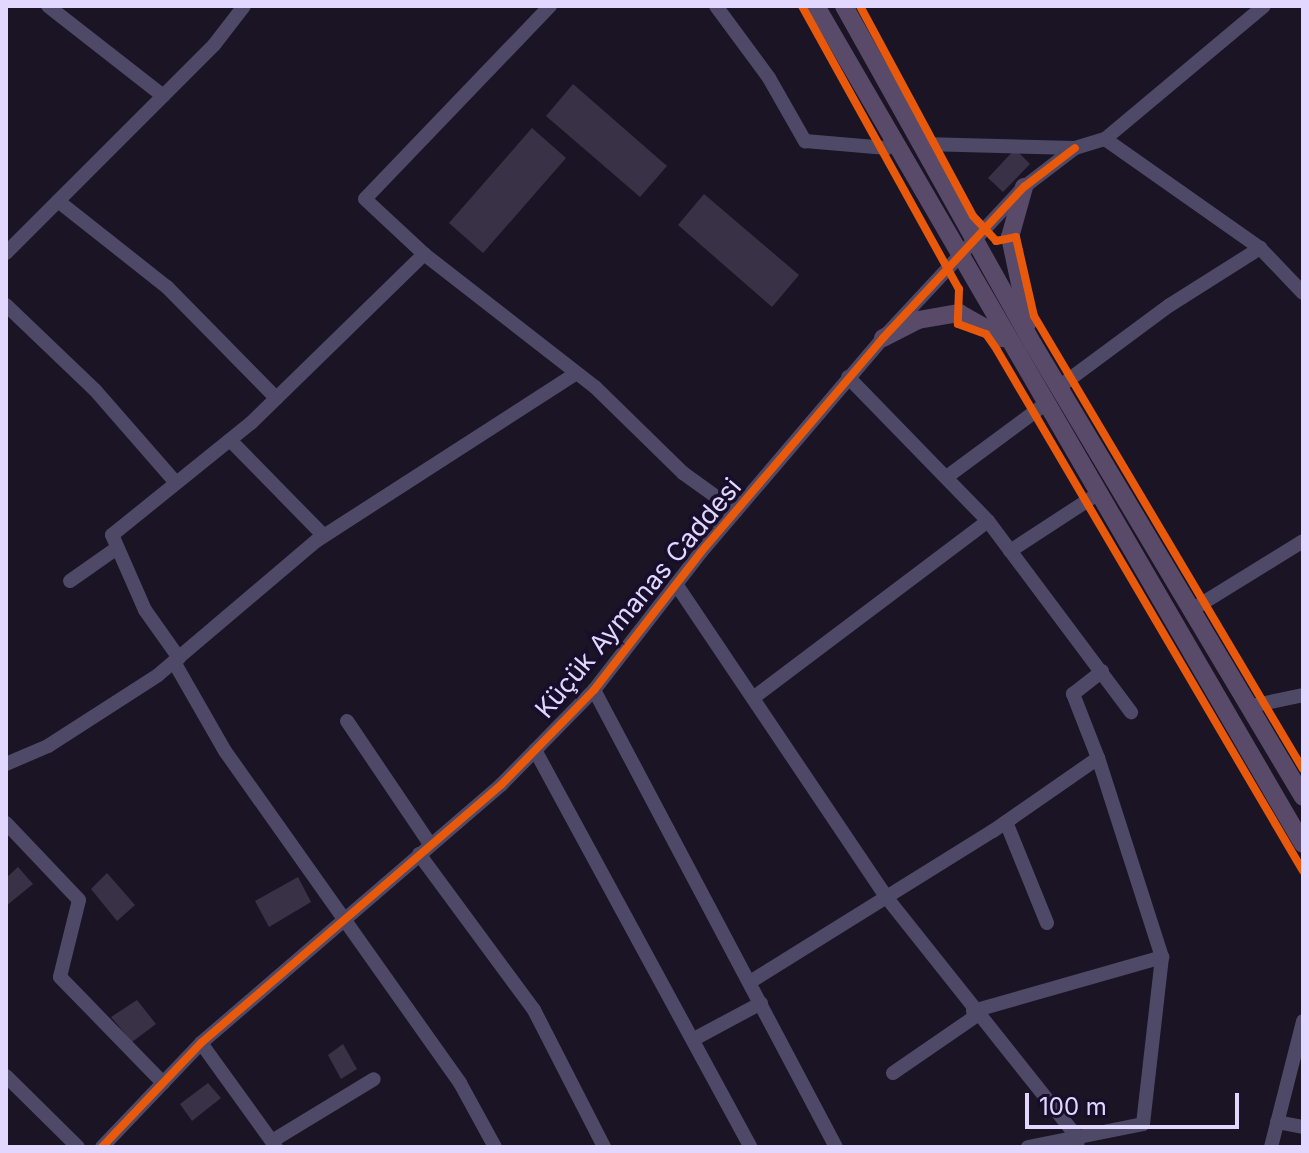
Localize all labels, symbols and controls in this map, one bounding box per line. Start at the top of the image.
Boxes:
street label: Küçük Aymanas Caddesi [528,472,748,724]
scale bar [1029,1077,1243,1127]
text: 100 m [1039,1092,1107,1121]

